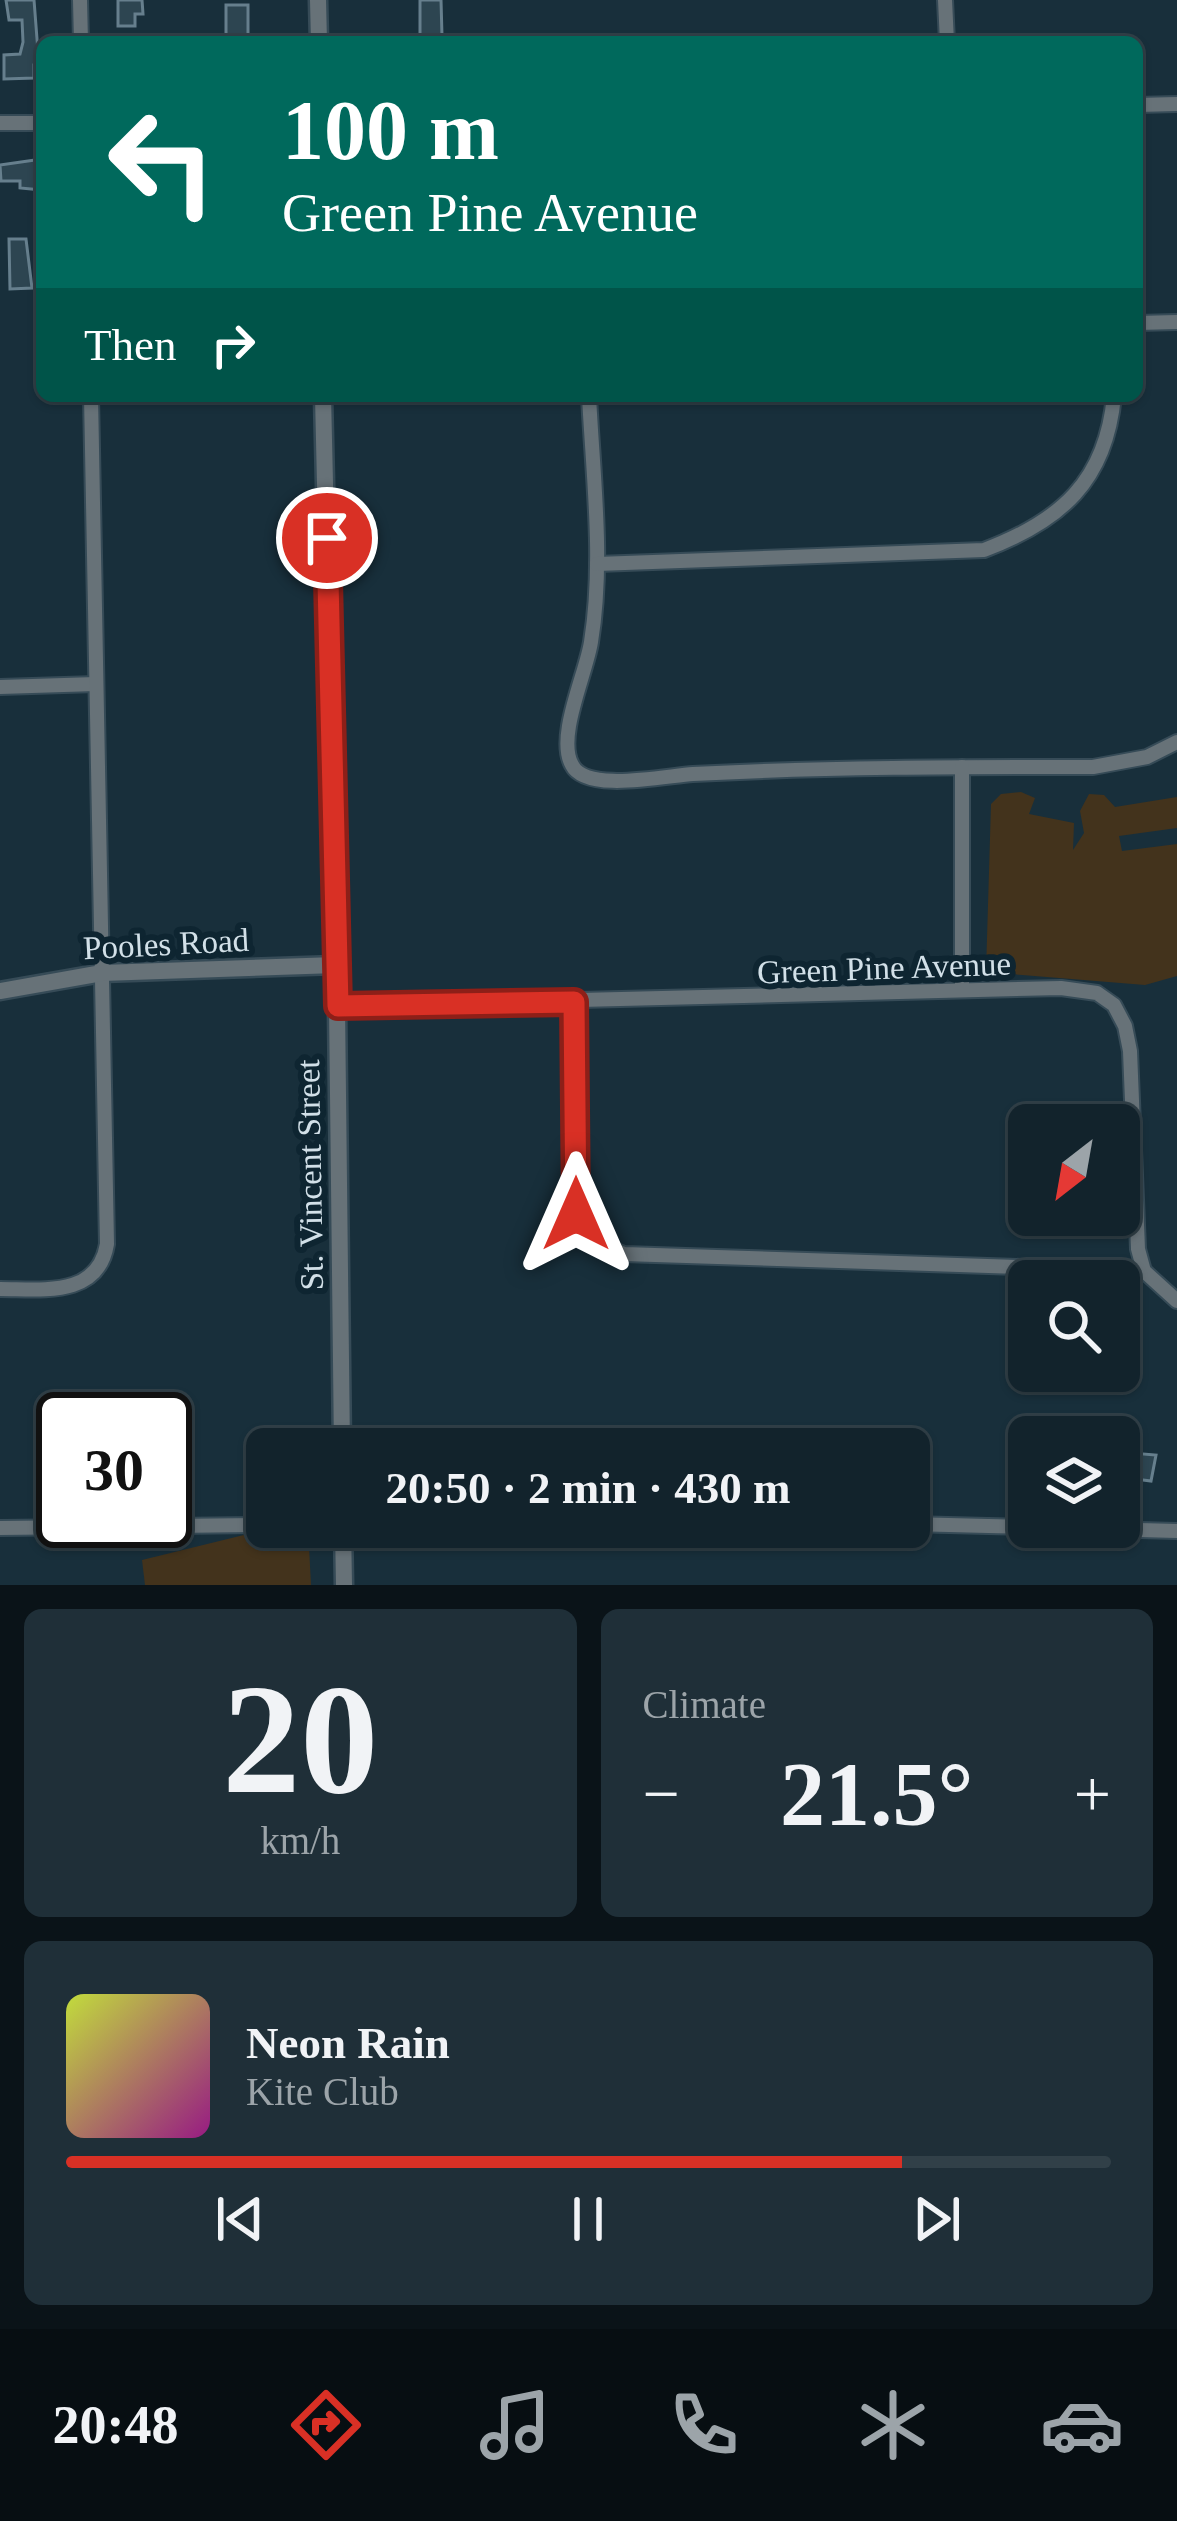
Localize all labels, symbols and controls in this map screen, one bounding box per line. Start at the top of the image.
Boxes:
icon: left [84,84,240,240]
text: 100 m [282,84,499,177]
text: Green Pine Avenue [282,183,698,243]
icon: right [200,312,266,378]
text: Then [84,320,176,370]
pin [276,487,378,589]
icon: arrive [294,505,360,571]
street label: Pooles Road [82,922,250,966]
street label: Green Pine Avenue [756,946,1012,990]
street label: St. Vincent Street [290,1059,330,1291]
north arrow [1008,1104,1140,1236]
map controls [1008,1104,1140,1548]
position arrow [513,1151,639,1277]
button: search [1008,1260,1140,1392]
speed limit sign: 30 [36,1392,192,1548]
button: layers [1008,1416,1140,1548]
text: 20:50 · 2 min · 430 m [386,1463,791,1513]
text: 20 [222,1653,378,1826]
text: Climate [643,1683,766,1726]
text: 21.5° [780,1745,974,1844]
text: − [643,1757,680,1830]
text: + [1074,1757,1111,1830]
text: km/h [260,1819,340,1862]
text: Neon Rain [246,2018,450,2068]
text: Kite Club [246,2070,399,2113]
icon: previous [207,2186,273,2252]
icon: pause [555,2186,621,2252]
icon: next [904,2186,970,2252]
icon: directions [284,2383,368,2467]
icon: music [473,2383,557,2467]
icon: phone [662,2383,746,2467]
icon: climate [851,2383,935,2467]
icon: car [1040,2383,1124,2467]
text: 20:48 [53,2395,179,2455]

